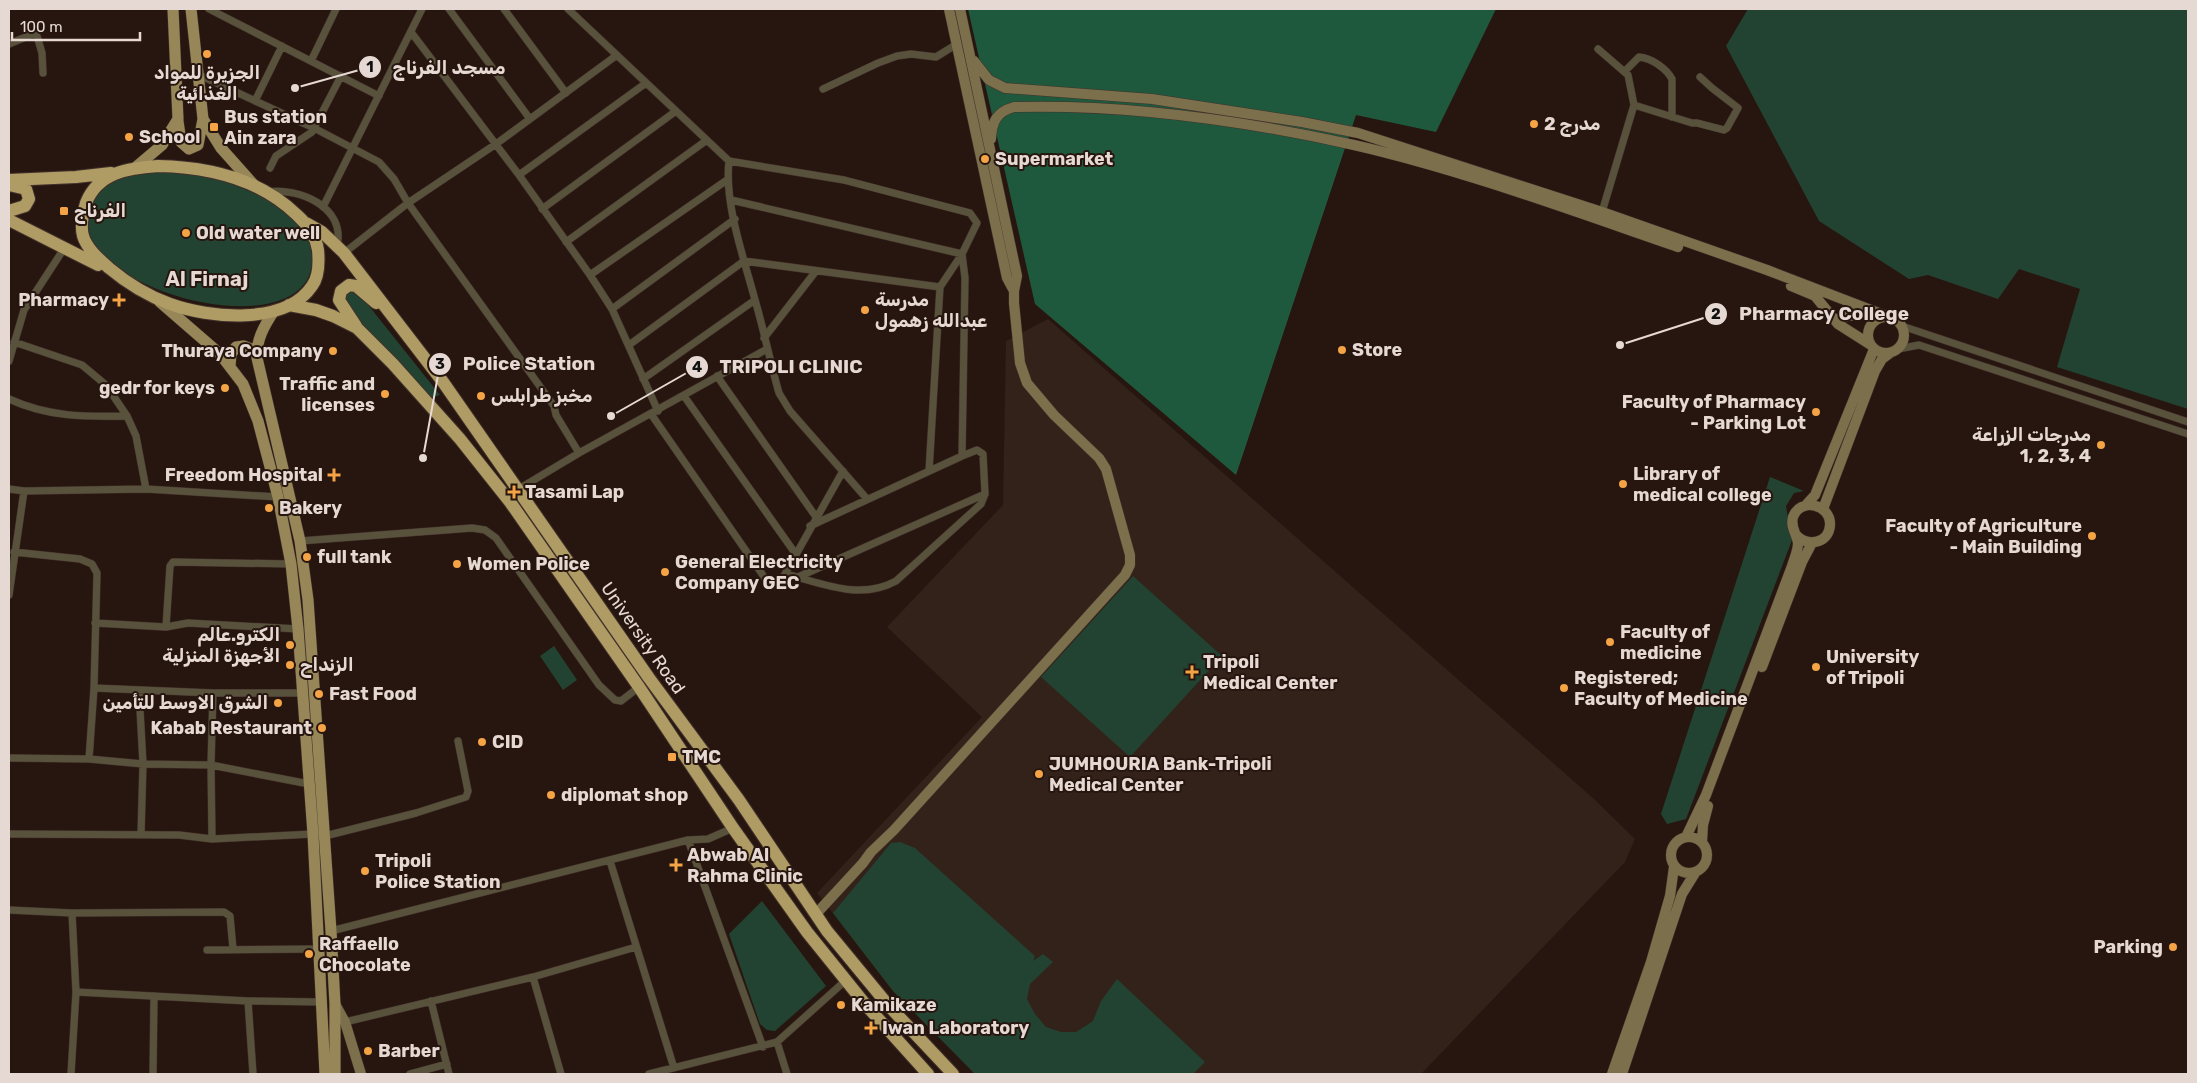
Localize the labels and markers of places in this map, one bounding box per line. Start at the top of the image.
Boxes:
marker: الجزيرة للمواد الغذائية [201,48,213,60]
callout: مسجد الفرناج [357,50,515,84]
place label: الجزيرة للمواد الغذائية [154,62,260,105]
place label: Bus station Ain zara [224,106,327,149]
place label: مدرج 2 [1544,113,1601,137]
marker: مدرج 2 [1528,118,1540,130]
marker: Bus station Ain zara [208,121,220,133]
place label: School [139,126,200,148]
marker: School [123,131,135,143]
place label: Supermarket [995,148,1113,170]
marker: Supermarket [979,153,991,165]
place label: الفرناج [74,200,126,224]
marker: الفرناج [58,205,70,217]
place label: Old water well [196,222,320,244]
marker: Old water well [180,227,192,239]
place label: Pharmacy [18,289,109,311]
place label: مدرسة عبدالله زهمول [875,289,987,332]
marker: Pharmacy [113,294,125,306]
callout: Pharmacy College [1703,297,1919,331]
marker: مدرسة عبدالله زهمول [859,304,871,316]
place label: Store [1352,339,1402,361]
place label: Thuraya Company [161,340,323,362]
marker: Store [1336,344,1348,356]
marker: Thuraya Company [327,345,339,357]
callout: Police Station [428,347,605,381]
callout: TRIPOLI CLINIC [684,350,873,384]
place label: Traffic and licenses [279,373,375,416]
place label: gedr for keys [99,377,215,399]
marker: gedr for keys [219,382,231,394]
place label: مخبز طرابلس [491,385,592,407]
marker: Traffic and licenses [379,388,391,400]
marker: مخبز طرابلس [475,390,487,402]
place label: Faculty of Pharmacy - Parking Lot [1622,391,1806,434]
marker: Faculty of Pharmacy - Parking Lot [1810,406,1822,418]
place label: مدرجات الزراعة 1, 2, 3, 4 [1972,424,2091,467]
marker: مدرجات الزراعة 1, 2, 3, 4 [2095,439,2107,451]
place label: Library of medical college [1633,463,1772,506]
place label: Freedom Hospital [165,464,323,486]
marker: Freedom Hospital [327,468,341,482]
marker: Library of medical college [1617,478,1629,490]
place label: Tasami Lap [525,481,624,503]
marker: Tasami Lap [507,485,521,499]
place label: Bakery [279,497,342,519]
marker: Bakery [263,502,275,514]
place label: Faculty of Agriculture - Main Building [1885,515,2082,558]
marker: Faculty of Agriculture - Main Building [2086,530,2098,542]
place label: full tank [317,546,392,568]
marker: full tank [301,551,313,563]
place label: General Electricity Company GEC [675,551,843,594]
place label: Women Police [467,553,590,575]
marker: Women Police [451,558,463,570]
marker: General Electricity Company GEC [659,566,671,578]
place label: Faculty of medicine [1620,621,1710,664]
place label: الكترو.عالم الأجهزة المنزلية [162,624,280,667]
marker: Faculty of medicine [1604,636,1616,648]
marker: الكترو.عالم الأجهزة المنزلية [284,639,296,651]
place label: University of Tripoli [1826,646,1919,689]
place label: Tripoli Medical Center [1203,651,1337,694]
place label: الزنداح [300,654,354,678]
marker: الزنداح [284,659,296,671]
marker: University of Tripoli [1810,661,1822,673]
marker: Tripoli Medical Center [1185,665,1199,679]
place label: Registered; Faculty of Medicine [1574,667,1748,710]
marker: Registered; Faculty of Medicine [1558,682,1570,694]
place label: Fast Food [329,683,417,705]
marker: Fast Food [313,688,325,700]
place label: الشرق الاوسط للتأمين [103,692,268,714]
marker: الشرق الاوسط للتأمين [272,697,284,709]
place label: Kabab Restaurant [150,717,312,739]
marker: Kabab Restaurant [316,722,328,734]
place label: CID [492,731,523,753]
marker: CID [476,736,488,748]
place label: TMC [682,746,721,768]
marker: TMC [666,751,678,763]
place label: JUMHOURIA Bank-Tripoli Medical Center [1049,753,1272,796]
marker: JUMHOURIA Bank-Tripoli Medical Center [1033,768,1045,780]
place label: diplomat shop [561,784,688,806]
marker: diplomat shop [545,789,557,801]
place label: Abwab Al Rahma Clinic [687,844,803,887]
place label: Tripoli Police Station [375,850,501,893]
marker: Abwab Al Rahma Clinic [669,858,683,872]
marker: Tripoli Police Station [359,865,371,877]
place label: Raffaello Chocolate [319,933,411,976]
place label: Parking [2094,936,2163,958]
marker: Parking [2167,941,2179,953]
marker: Raffaello Chocolate [303,948,315,960]
place label: Kamikaze [851,994,937,1016]
marker: Kamikaze [835,999,847,1011]
place label: Iwan Laboratory [882,1017,1029,1039]
marker: Iwan Laboratory [864,1021,878,1035]
place label: Barber [378,1040,440,1062]
marker: Barber [362,1045,374,1057]

